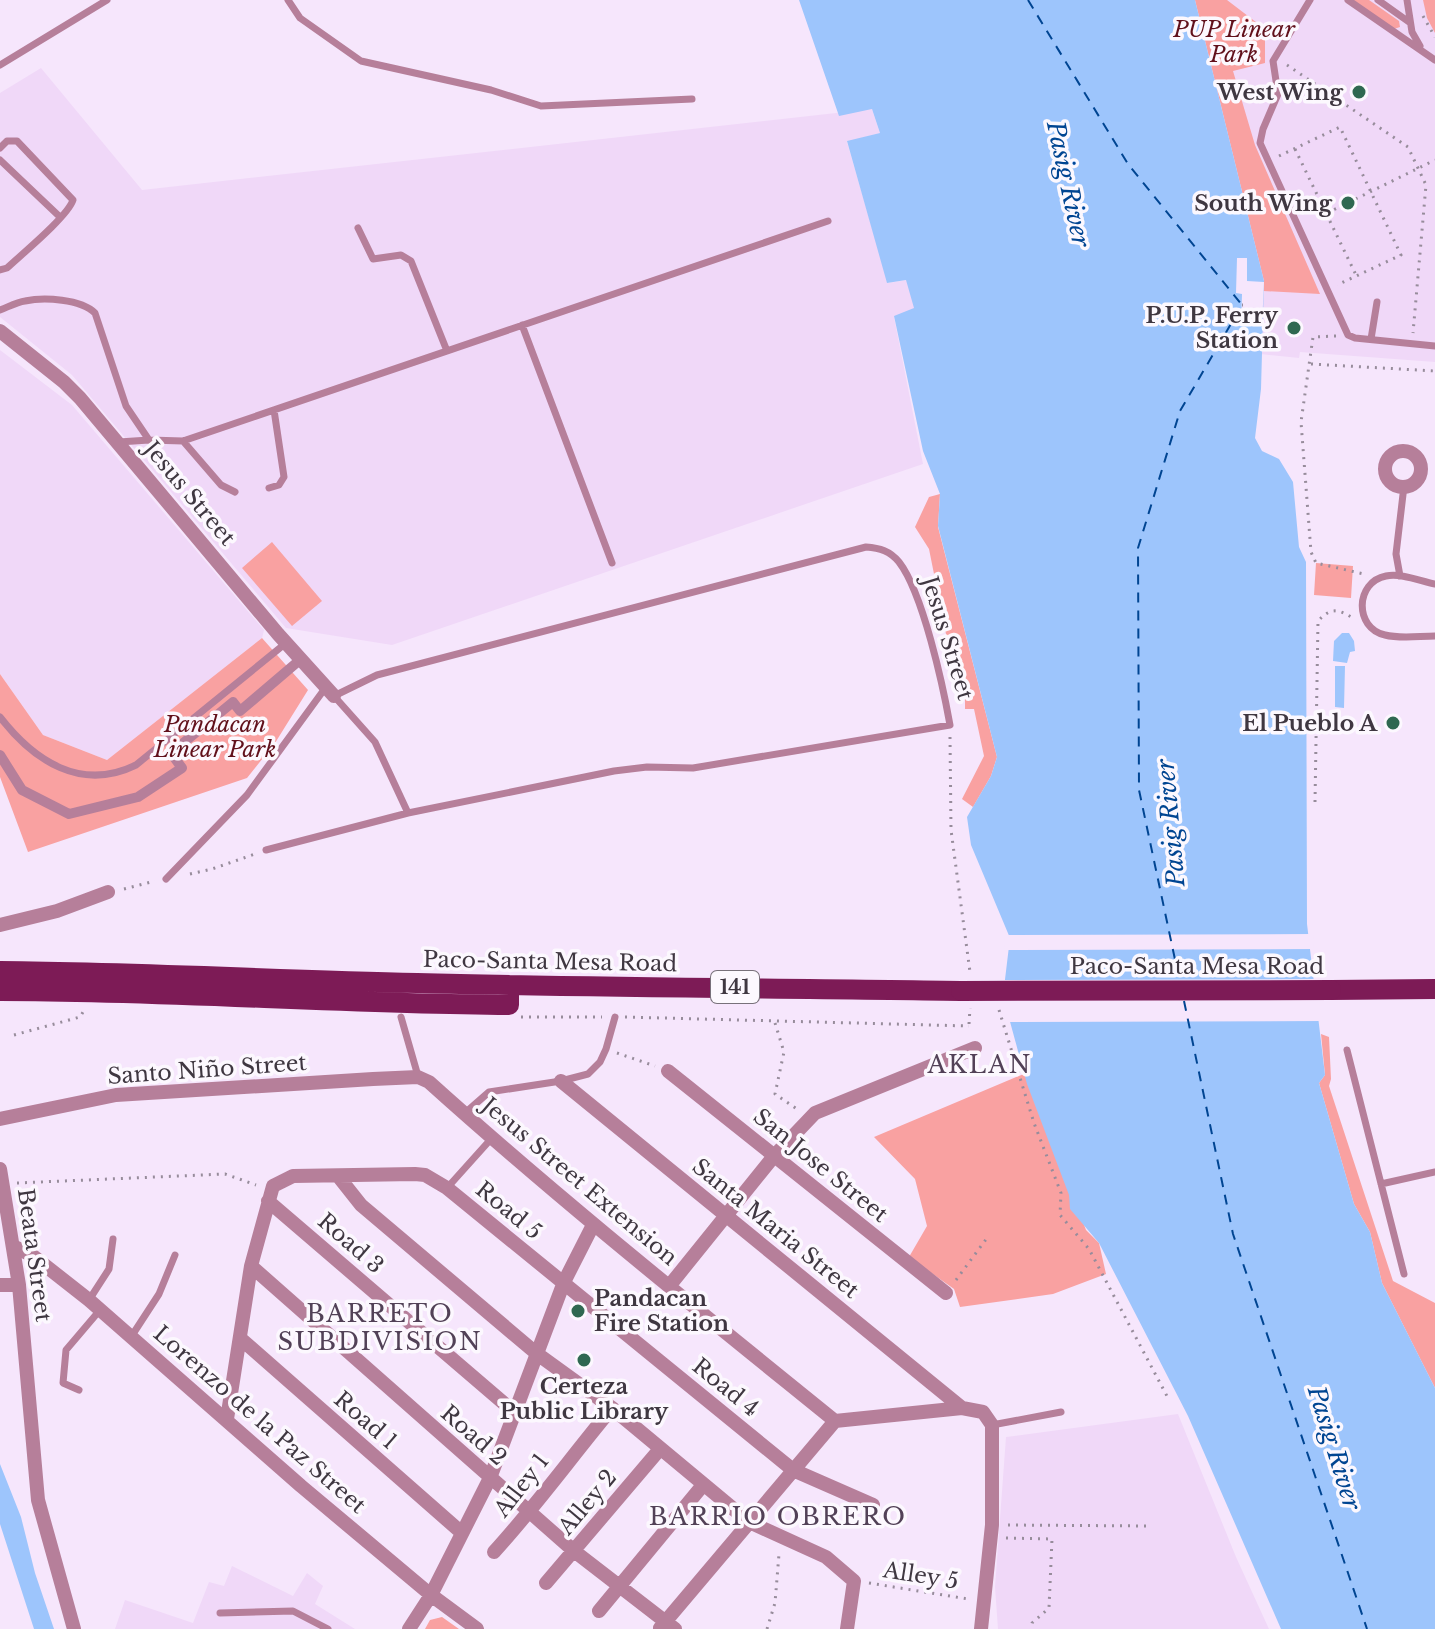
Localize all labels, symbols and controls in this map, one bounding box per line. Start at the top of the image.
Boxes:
park label: PUP Linear Park [1172,16,1296,68]
place label: West Wing [1216,79,1344,106]
marker: West Wing [1350,83,1368,101]
water label: Pasig River [1041,117,1096,250]
place label: South Wing [1194,190,1333,217]
marker: South Wing [1339,194,1357,212]
place label: P.U.P. Ferry Station [1146,302,1279,354]
marker: P.U.P. Ferry Station [1285,319,1303,337]
street label: Jesus Street [136,433,242,552]
street label: Jesus Street [915,570,979,704]
place label: El Pueblo A [1242,710,1378,737]
park label: Pandacan Linear Park [153,711,276,763]
marker: El Pueblo A [1384,714,1402,732]
water label: Pasig River [1150,757,1191,889]
street label: Paco-Santa Mesa Road [423,946,678,977]
street label: Paco-Santa Mesa Road [1070,953,1324,980]
road number: 141 [711,971,759,1003]
street label: Santo Niño Street [106,1049,308,1090]
district label: AKLAN [927,1050,1032,1079]
street label: Jesus Street Extension [474,1090,683,1271]
street label: San Jose Street [748,1103,894,1228]
street label: Santa Maria Street [687,1153,865,1304]
street label: Road 5 [470,1176,547,1245]
street label: Beata Street [12,1187,57,1324]
street label: Road 3 [312,1207,389,1279]
place label: Pandacan Fire Station [594,1285,729,1337]
district label: BARRETO SUBDIVISION [277,1299,483,1356]
marker: Pandacan Fire Station [569,1302,587,1320]
street label: Lorenzo de la Paz Street [148,1320,372,1519]
marker: Certeza Public Library [575,1351,593,1369]
street label: Road 4 [687,1352,764,1422]
place label: Certeza Public Library [500,1373,669,1425]
water label: Pasig River [1302,1381,1367,1514]
street label: Road 1 [329,1386,403,1455]
street label: Road 2 [435,1399,512,1471]
street label: Alley 1 [488,1448,555,1523]
street label: Alley 2 [552,1464,622,1541]
district label: BARRIO OBRERO [649,1502,907,1531]
street label: Alley 5 [880,1556,960,1595]

